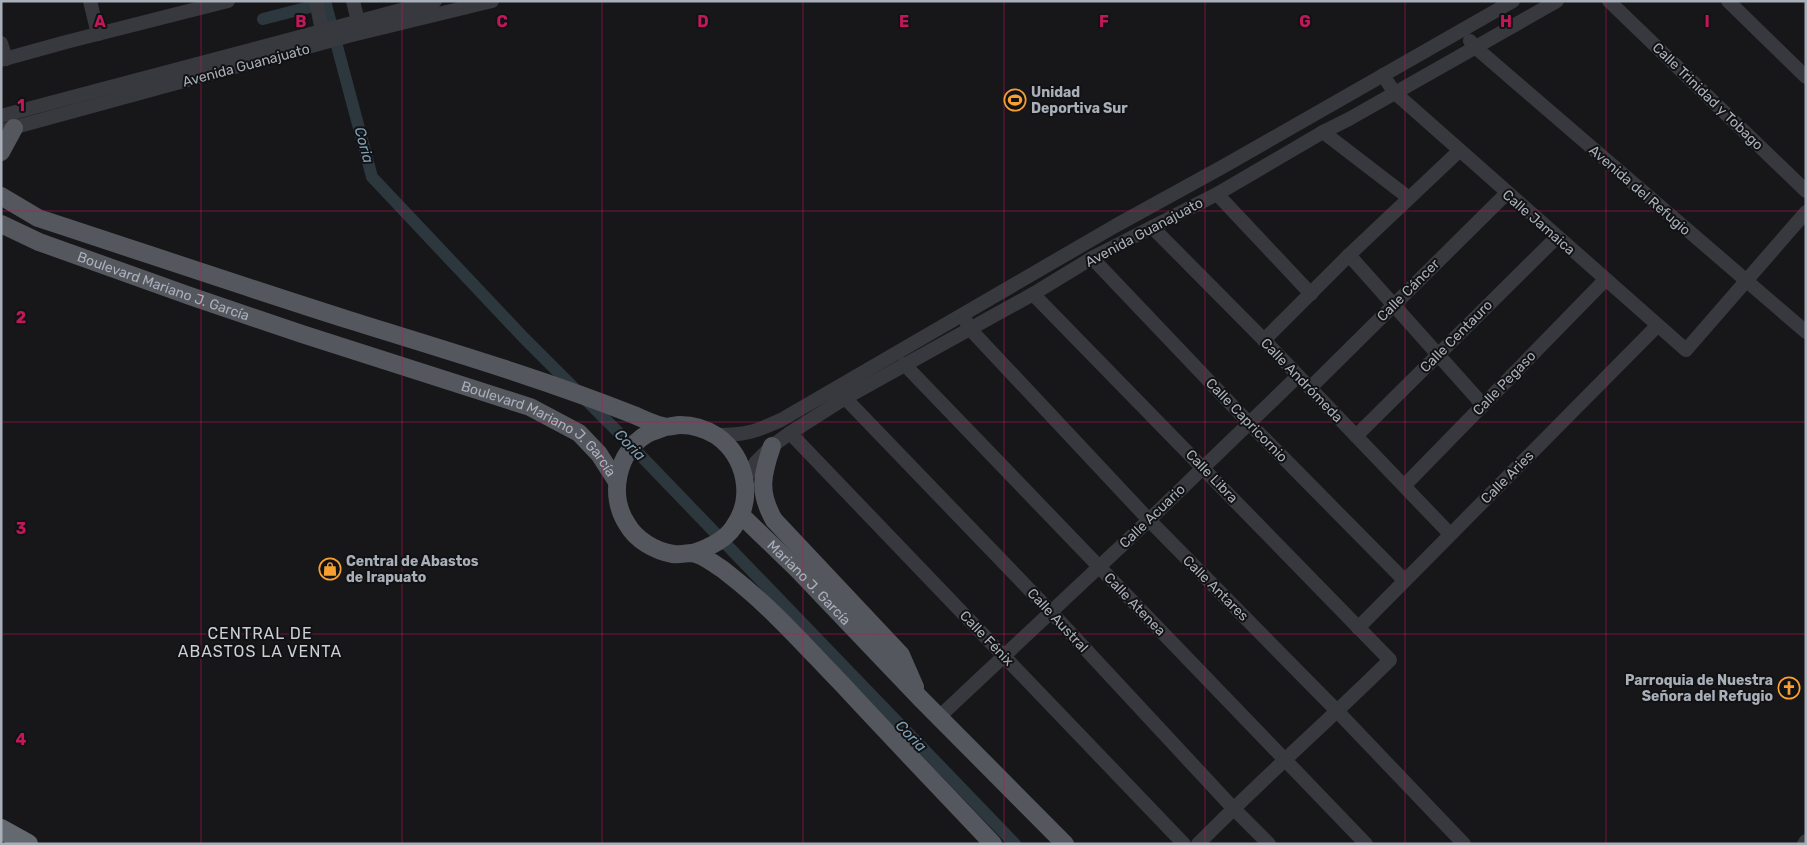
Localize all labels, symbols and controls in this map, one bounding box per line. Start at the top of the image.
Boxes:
text: A [94,12,106,31]
text: B [295,12,307,31]
text: C [496,12,508,31]
text: D [697,12,709,31]
text: E [899,12,909,31]
text: F [1099,12,1109,31]
text: G [1299,12,1311,31]
text: H [1500,12,1512,31]
text: I [1704,12,1710,31]
street label: Calle Trinidad y Tobago [1649,39,1767,154]
street label: Avenida Guanajuato [181,40,312,91]
place label: Unidad Deportiva Sur [1031,84,1128,117]
sports icon: Unidad Deportiva Sur [1003,88,1027,112]
text: 1 [17,96,25,115]
water label: Coria [351,125,377,165]
street label: Avenida del Refugio [1585,142,1694,239]
street label: Calle Jamaica [1499,186,1578,259]
street label: Avenida Guanajuato [1082,194,1206,271]
street label: Boulevard Mariano J. García [75,248,251,325]
street label: Calle Cáncer [1374,255,1444,325]
street label: Calle Centauro [1417,297,1496,376]
text: 2 [16,308,26,327]
street label: Calle Andrómeda [1257,335,1346,426]
street label: Calle Pegaso [1469,348,1539,419]
street label: Calle Capricornio [1202,375,1291,466]
street label: Boulevard Mariano J. García [459,378,619,480]
water label: Coria [611,426,649,465]
street label: Calle Libra [1182,446,1241,507]
street label: Calle Aries [1477,447,1537,507]
street label: Calle Acuario [1116,481,1189,552]
text: 3 [16,519,26,538]
street label: Mariano J. García [763,537,854,629]
street label: Calle Antares [1179,552,1252,625]
place label: Central de Abastos de Irapuato [346,553,479,586]
shop icon: Central de Abastos de Irapuato [318,557,342,581]
street label: Calle Atenea [1100,569,1169,639]
street label: Calle Austral [1024,585,1092,656]
street label: Calle Fénix [956,607,1018,670]
district label: CENTRAL DE ABASTOS LA VENTA [178,624,342,661]
place label: Parroquia de Nuestra Señora del Refugio [1625,672,1773,705]
church icon: Parroquia de Nuestra Señora del Refugio [1777,676,1801,700]
water label: Coria [892,717,930,756]
text: 4 [16,730,27,749]

